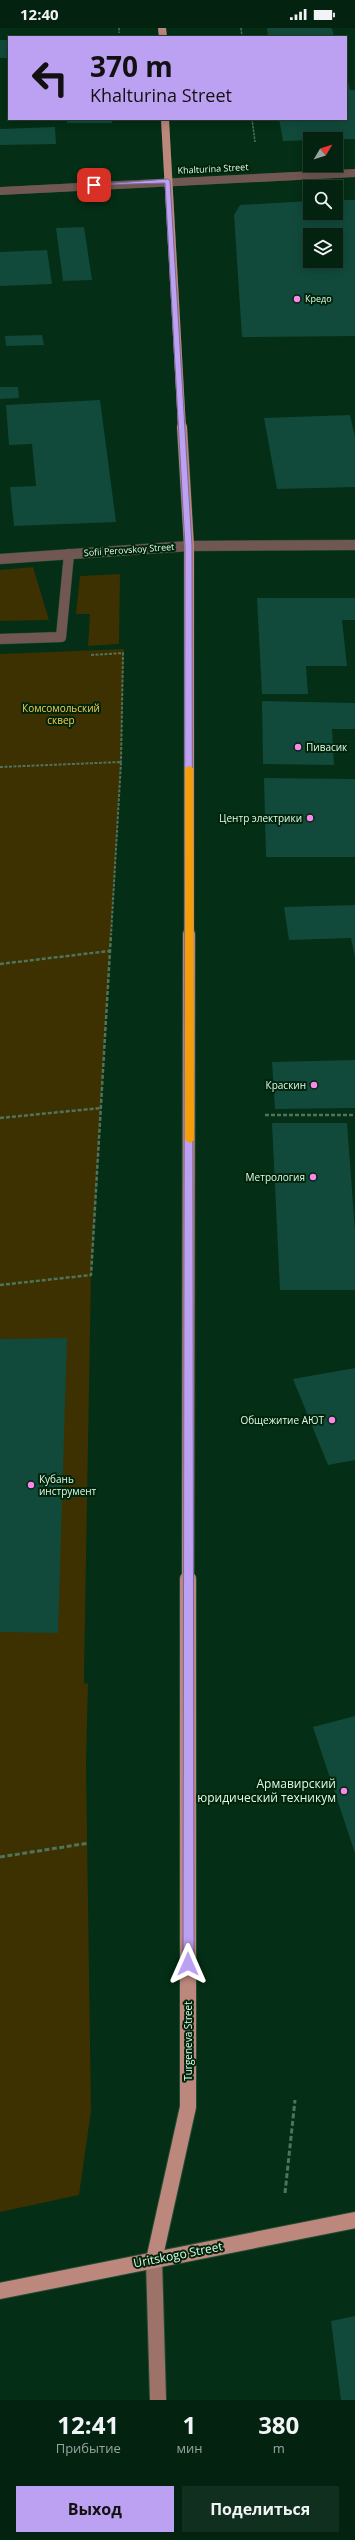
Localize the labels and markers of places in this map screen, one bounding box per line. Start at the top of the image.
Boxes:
pin [77,168,111,202]
place label: Кредо [305,292,332,305]
marker: Кредо [292,294,302,304]
place label: Пивасик [306,740,348,754]
marker: Пивасик [293,742,303,752]
place label: Центр электрики [219,811,302,825]
marker: Центр электрики [305,813,315,823]
place label: Краскин [266,1078,306,1092]
marker: Краскин [309,1080,319,1090]
place label: Метрология [246,1170,305,1184]
marker: Метрология [308,1172,318,1182]
place label: Общежитие АЮТ [240,1413,324,1427]
marker: Общежитие АЮТ [327,1415,337,1425]
place label: Кубань инструмент [39,1472,97,1498]
marker: Кубань инструмент [26,1480,36,1490]
place label: Армавирский юридический техникум [197,1775,336,1806]
marker: Армавирский юридический техникум [339,1786,349,1796]

